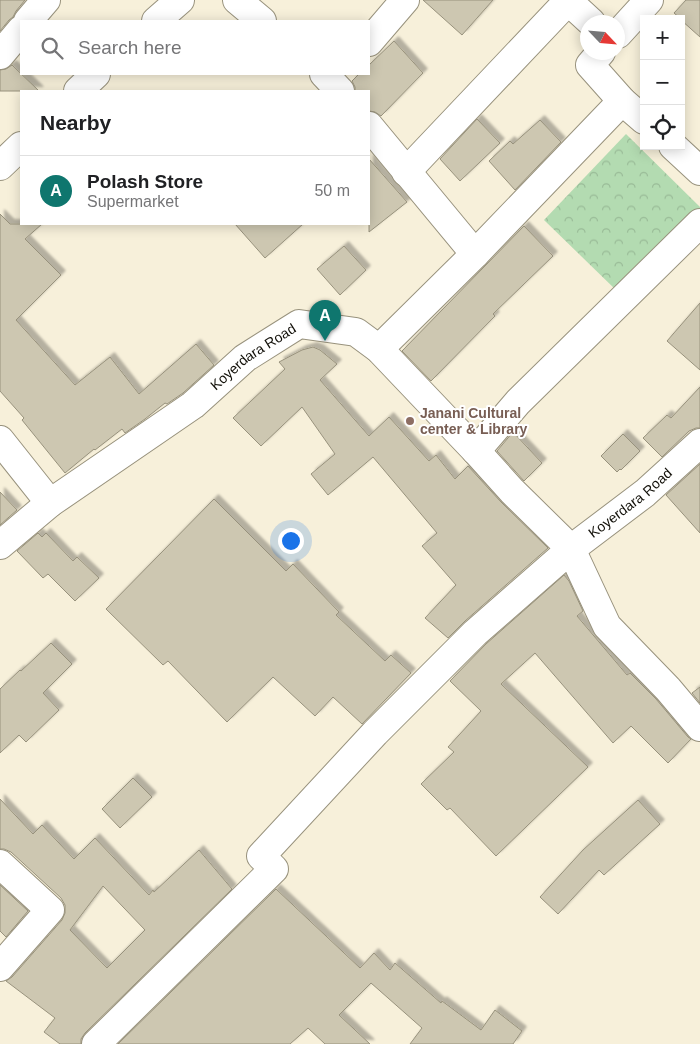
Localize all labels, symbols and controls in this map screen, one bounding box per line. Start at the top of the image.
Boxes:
north arrow [580,15,625,60]
map controls [640,15,685,150]
button: + [640,15,685,60]
search box [20,20,370,75]
icon: search [38,34,66,62]
text: Search here [78,37,182,58]
button: − [640,60,685,105]
button: locate [640,105,685,150]
text: Nearby [40,111,111,134]
text: Polash Store [87,171,203,192]
text: A [50,182,62,199]
text: 50 m [314,182,350,199]
text: Supermarket [87,193,179,210]
pin: A [309,300,341,341]
street label: Koyerdara Road [207,320,299,393]
place label: Janani Cultural center & Library [420,405,528,437]
marker: Janani Cultural center & Library [404,415,416,427]
street label: Koyerdara Road [585,465,675,541]
your location [278,528,304,554]

